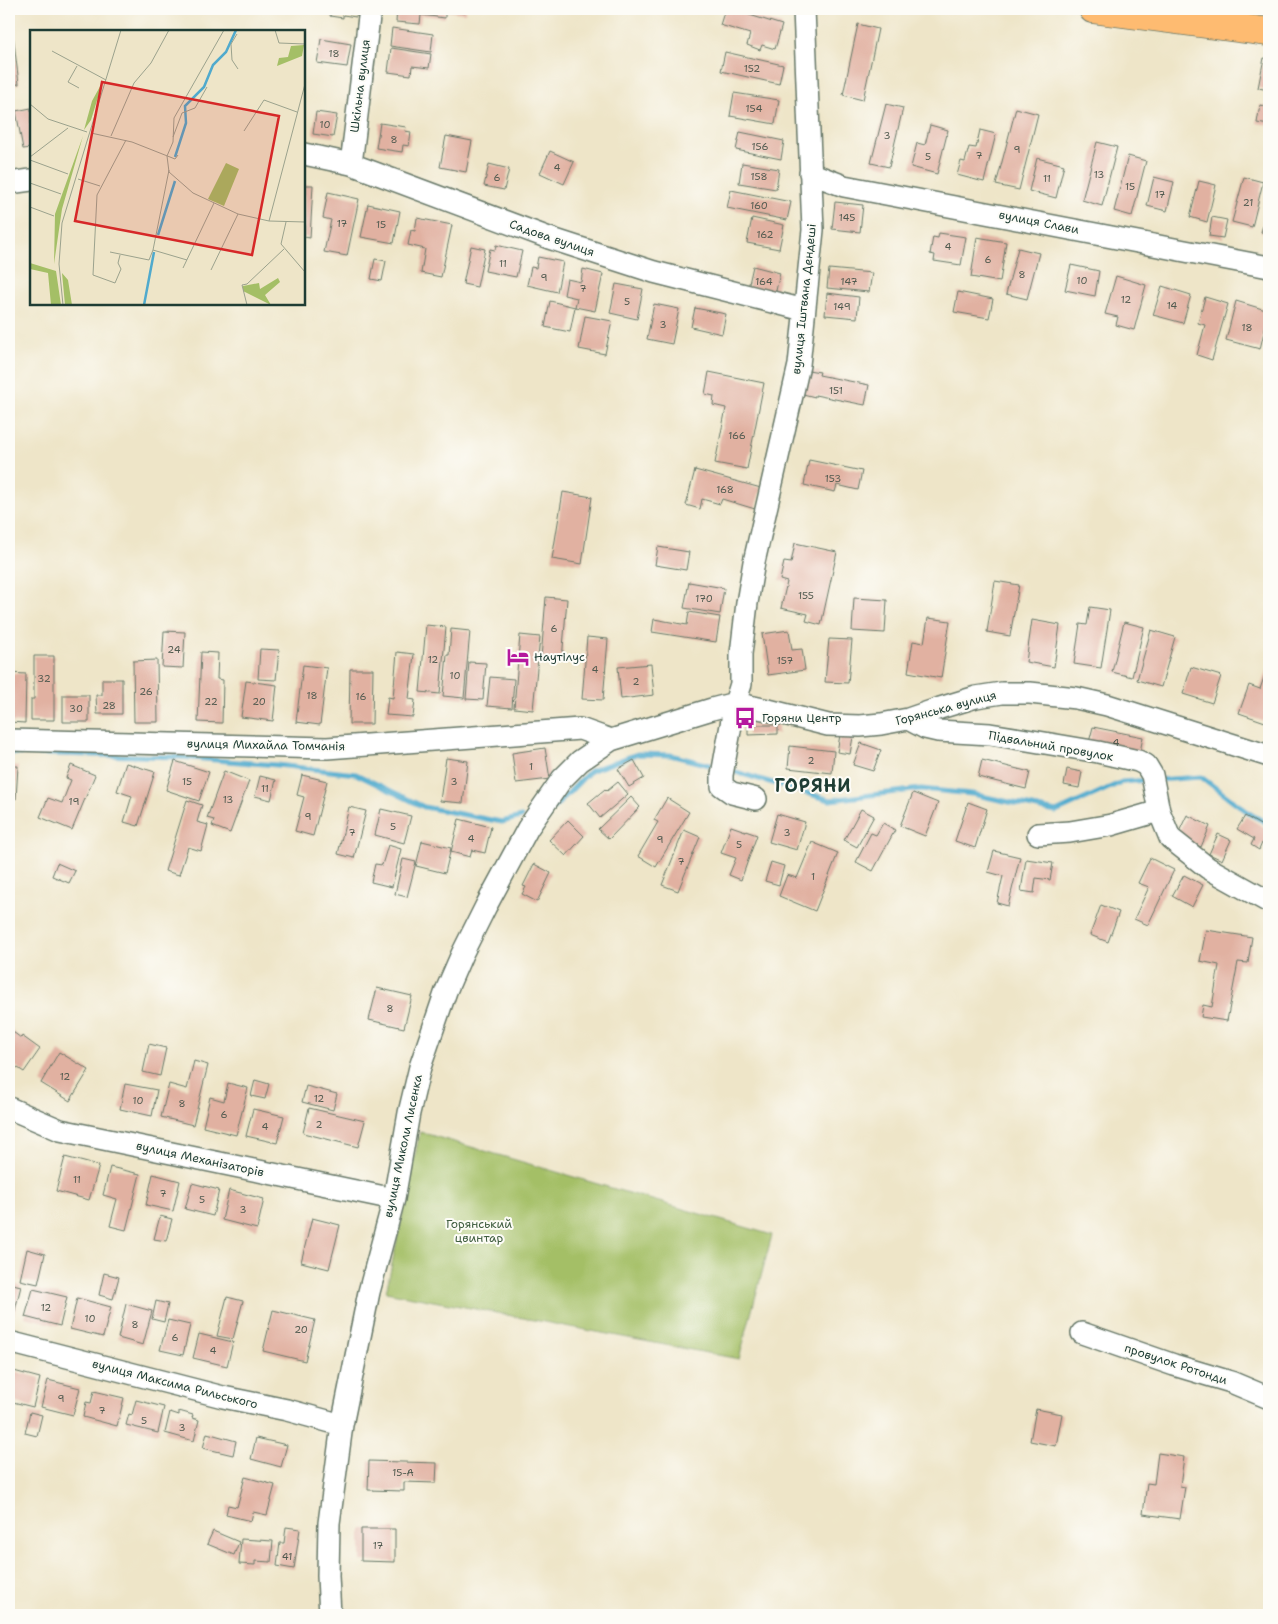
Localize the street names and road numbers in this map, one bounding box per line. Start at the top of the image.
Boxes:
street label: Шкільна вулиця [346,38,374,134]
street label: вулиця Слави [998,206,1081,238]
street label: Садова вулиця [507,216,597,260]
street label: вулиця Іштвана Дендеші [788,223,820,375]
street label: Горянська вулиця [894,687,998,729]
street label: Підвальний провулок [987,727,1115,765]
street label: вулиця Михайла Томчанія [187,736,345,754]
street label: вулиця Миколи Лисенка [380,1072,426,1219]
street label: вулиця Механізаторів [135,1138,265,1180]
street label: провулок Ротонди [1122,1340,1230,1388]
street label: вулиця Максима Рильського [90,1356,260,1412]

